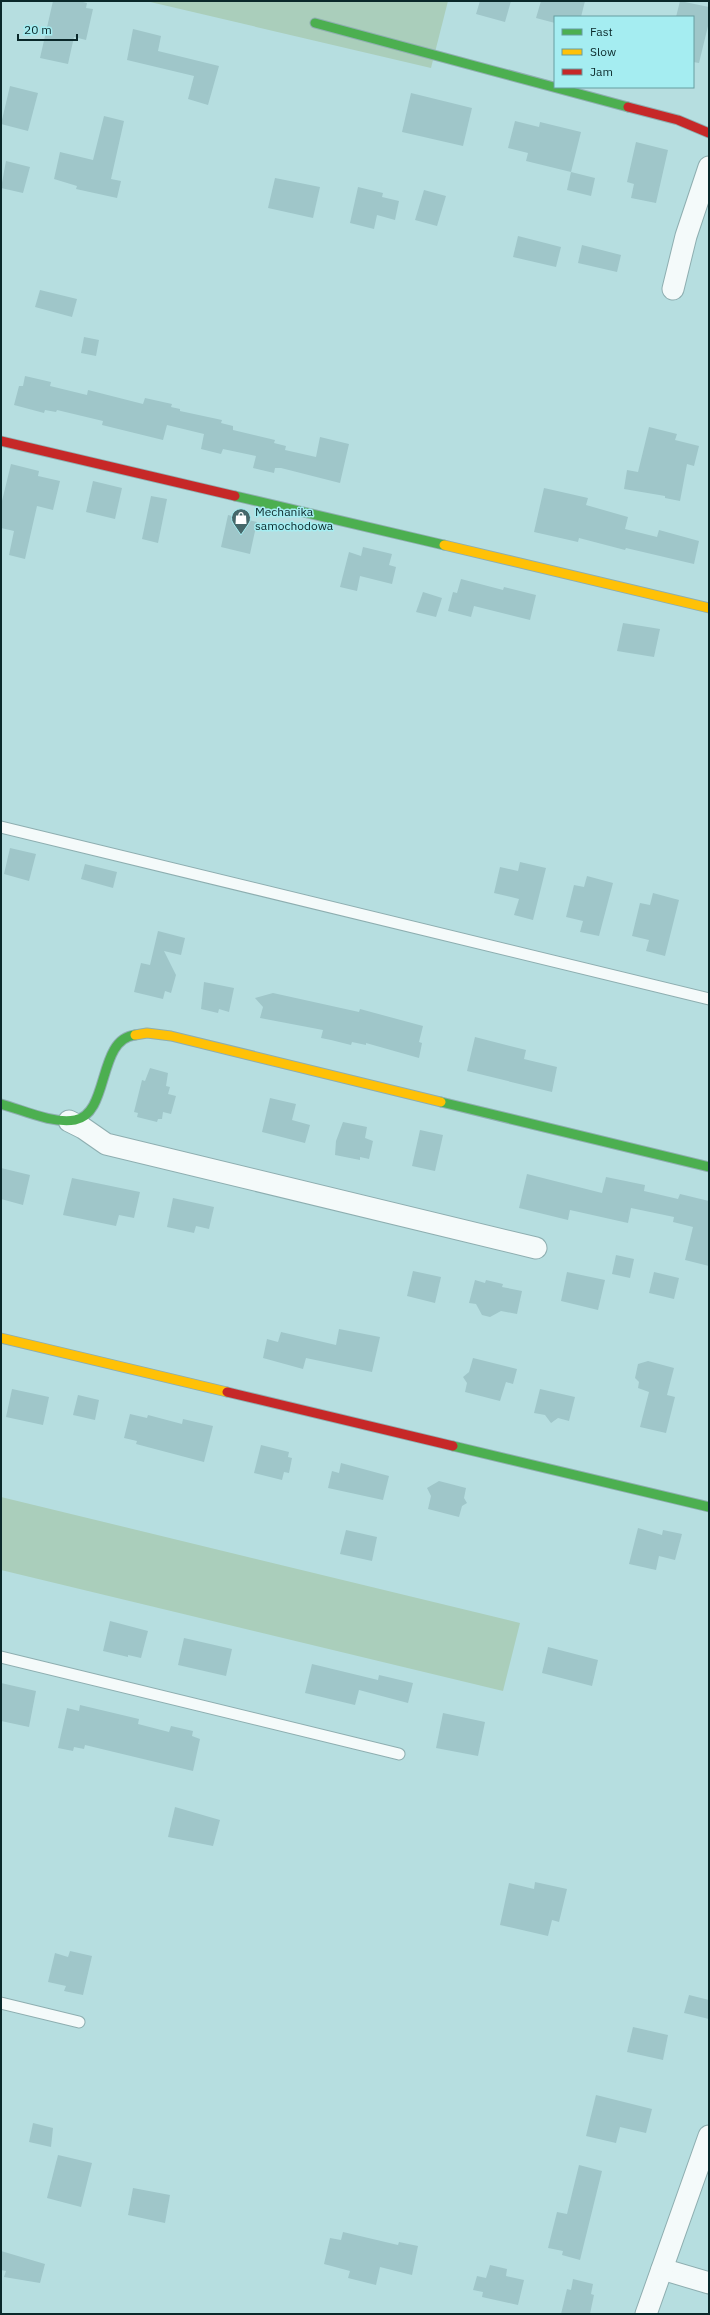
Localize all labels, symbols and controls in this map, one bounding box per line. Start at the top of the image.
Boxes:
scale bar [18,16,77,42]
legend [554,16,694,88]
text: 20 m [24,22,52,37]
text: Fast [590,24,613,39]
text: Slow [590,44,616,59]
text: Jam [590,64,613,79]
place label: Mechanika samochodowa [255,504,334,533]
shop icon: Mechanika samochodowa [230,507,252,535]

